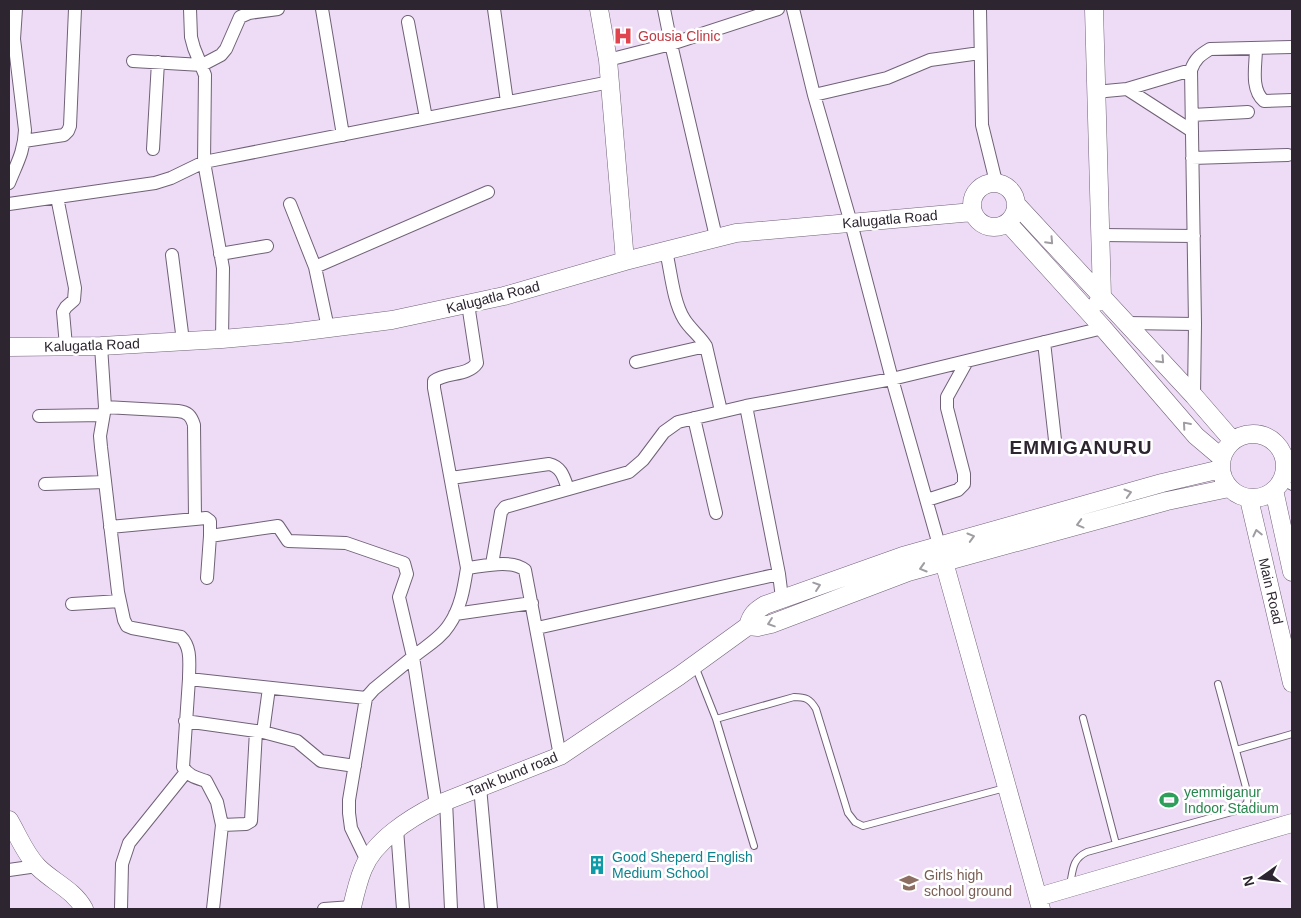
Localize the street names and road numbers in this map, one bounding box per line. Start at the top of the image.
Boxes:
street label: Kalugatla Road [842,207,938,231]
street label: Kalugatla Road [445,278,541,316]
street label: Kalugatla Road [44,335,140,355]
street label: Main Road [1256,556,1286,626]
street label: Tank bund road [464,749,560,799]

